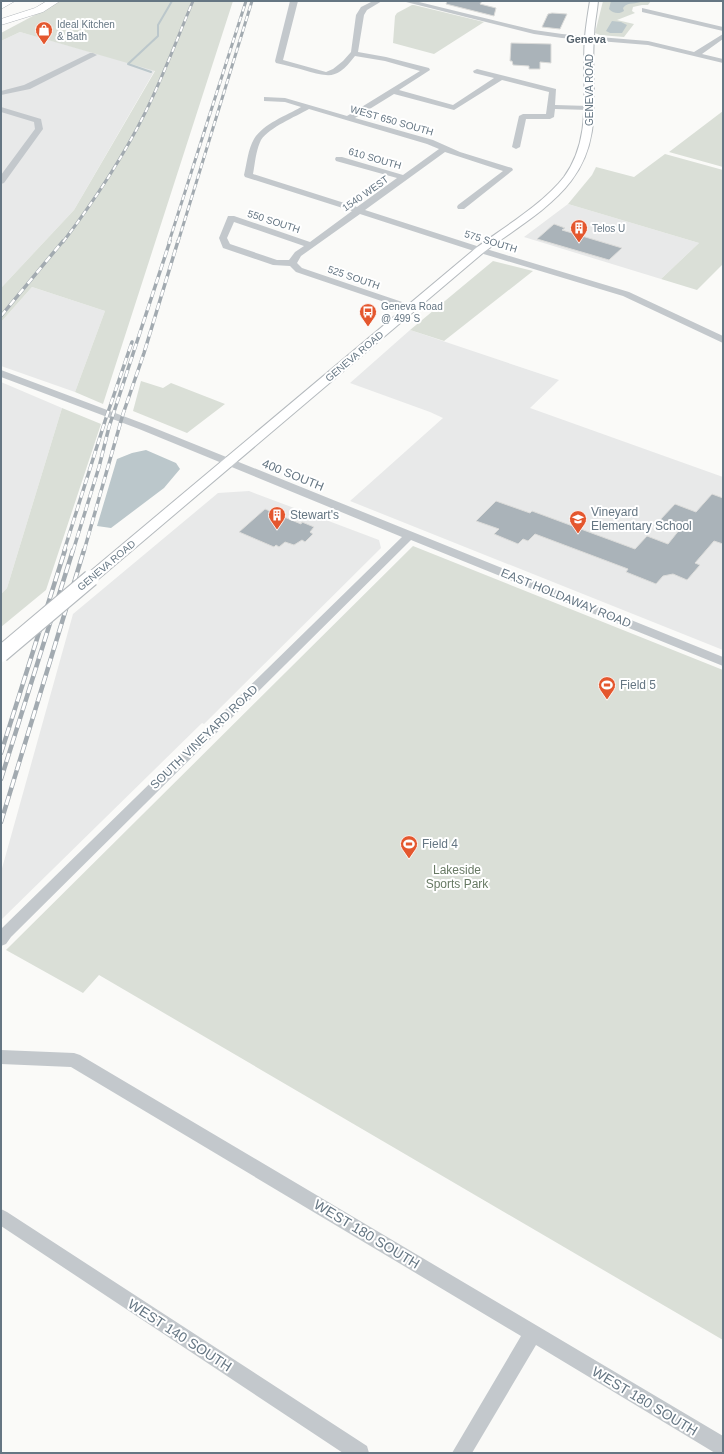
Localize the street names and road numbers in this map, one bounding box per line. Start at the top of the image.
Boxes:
street label: GENEVA ROAD [584,54,595,126]
street label: WEST 650 SOUTH [349,103,435,138]
street label: 610 SOUTH [347,146,403,171]
street label: 1540 WEST [340,173,391,213]
street label: 550 SOUTH [246,208,301,235]
street label: 575 SOUTH [463,228,519,255]
street label: 525 SOUTH [326,263,381,292]
street label: GENEVA ROAD [323,329,385,384]
street label: 400 SOUTH [260,456,326,494]
street label: GENEVA ROAD [75,538,137,593]
street label: EAST HOLDAWAY ROAD [499,565,633,631]
street label: SOUTH VINEYARD ROAD [147,682,261,792]
street label: WEST 180 SOUTH [311,1196,423,1272]
street label: WEST 140 SOUTH [125,1296,235,1374]
street label: WEST 180 SOUTH [589,1363,701,1439]

